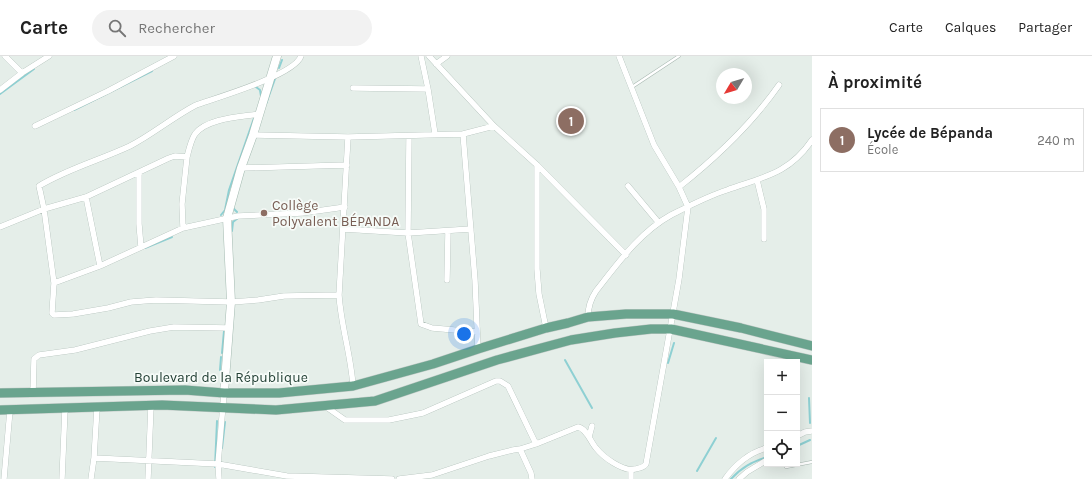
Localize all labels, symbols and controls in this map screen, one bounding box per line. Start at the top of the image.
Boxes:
search box [92,10,372,46]
text: Carte [20,17,68,39]
icon: search [106,17,128,39]
text: Rechercher [138,19,215,37]
text: Carte [889,19,923,36]
text: Calques [945,19,996,36]
text: Partager [1018,19,1072,36]
north arrow [716,68,752,104]
text: À proximité [828,72,922,92]
pin: 1 [558,106,584,136]
text: Lycée de Bépanda [867,124,993,142]
text: 1 [840,133,844,148]
text: 240 m [1037,133,1075,148]
text: École [867,142,898,157]
place label: Collège Polyvalent BÉPANDA [272,197,399,230]
marker: Collège Polyvalent BÉPANDA [259,208,269,218]
your location [454,324,474,344]
map controls [764,359,800,467]
button: + [764,359,800,395]
street label: Boulevard de la République [134,369,308,386]
button: − [764,395,800,431]
button: locate [764,431,800,467]

